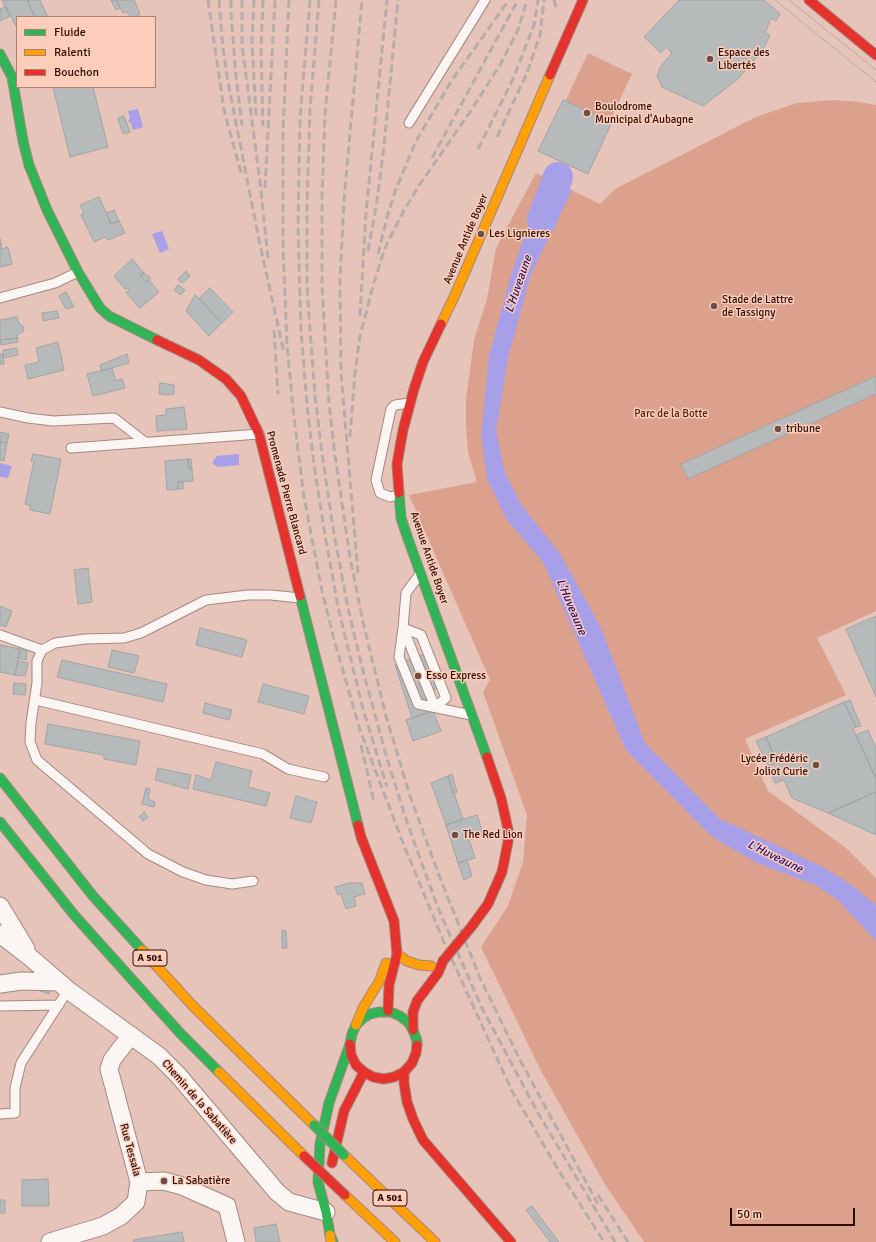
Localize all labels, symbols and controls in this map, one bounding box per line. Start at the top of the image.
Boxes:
legend [16,16,156,88]
text: Fluide [54,25,86,40]
text: Ralenti [54,45,91,60]
place label: Espace des Libertés [718,46,770,72]
marker: Espace des Libertés [705,54,715,64]
text: Bouchon [54,65,99,80]
place label: Boulodrome Municipal d'Aubagne [595,100,694,126]
marker: Boulodrome Municipal d'Aubagne [582,108,592,118]
street label: Avenue Antide Boyer [441,192,491,286]
place label: Les Lignieres [489,227,550,241]
marker: Les Lignieres [476,229,486,239]
water label: L'Huveaune [502,253,536,315]
place label: Stade de Lattre de Tassigny [722,293,793,319]
marker: Stade de Lattre de Tassigny [709,301,719,311]
park label: Parc de la Botte [634,407,708,421]
place label: tribune [786,422,820,436]
marker: tribune [773,424,783,434]
street label: Promenade Pierre Blancard [263,430,309,556]
street label: Avenue Antide Boyer [407,510,451,606]
water label: L'Huveaune [553,577,589,637]
place label: Esso Express [426,669,486,683]
marker: Esso Express [413,671,423,681]
place label: Lycée Frédéric Joliot Curie [741,752,808,778]
marker: Lycée Frédéric Joliot Curie [811,760,821,770]
place label: The Red Lion [463,828,523,842]
marker: The Red Lion [450,830,460,840]
water label: L'Huveaune [745,837,805,877]
road number: A 501 [133,950,167,966]
street label: Chemin de la Sabatière [159,1057,239,1147]
street label: Rue Tessala [117,1122,143,1178]
place label: La Sabatière [172,1174,230,1188]
marker: La Sabatière [159,1176,169,1186]
road number: A 501 [373,1190,407,1206]
scale bar [732,1200,857,1226]
text: 50 m [737,1207,762,1222]

